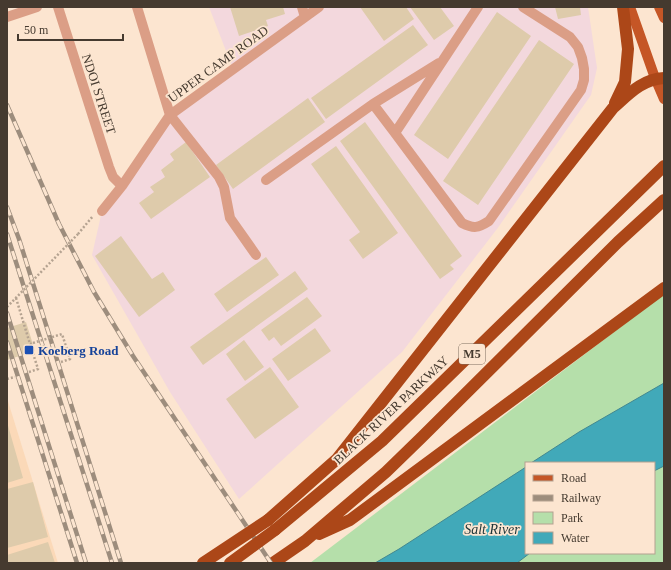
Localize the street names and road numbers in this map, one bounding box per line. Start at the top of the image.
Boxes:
street label: UPPER CAMP ROAD [165,23,271,105]
street label: NDOI STREET [79,52,119,136]
road number: M5 [459,344,485,364]
street label: BLACK RIVER PARKWAY [330,352,452,467]

